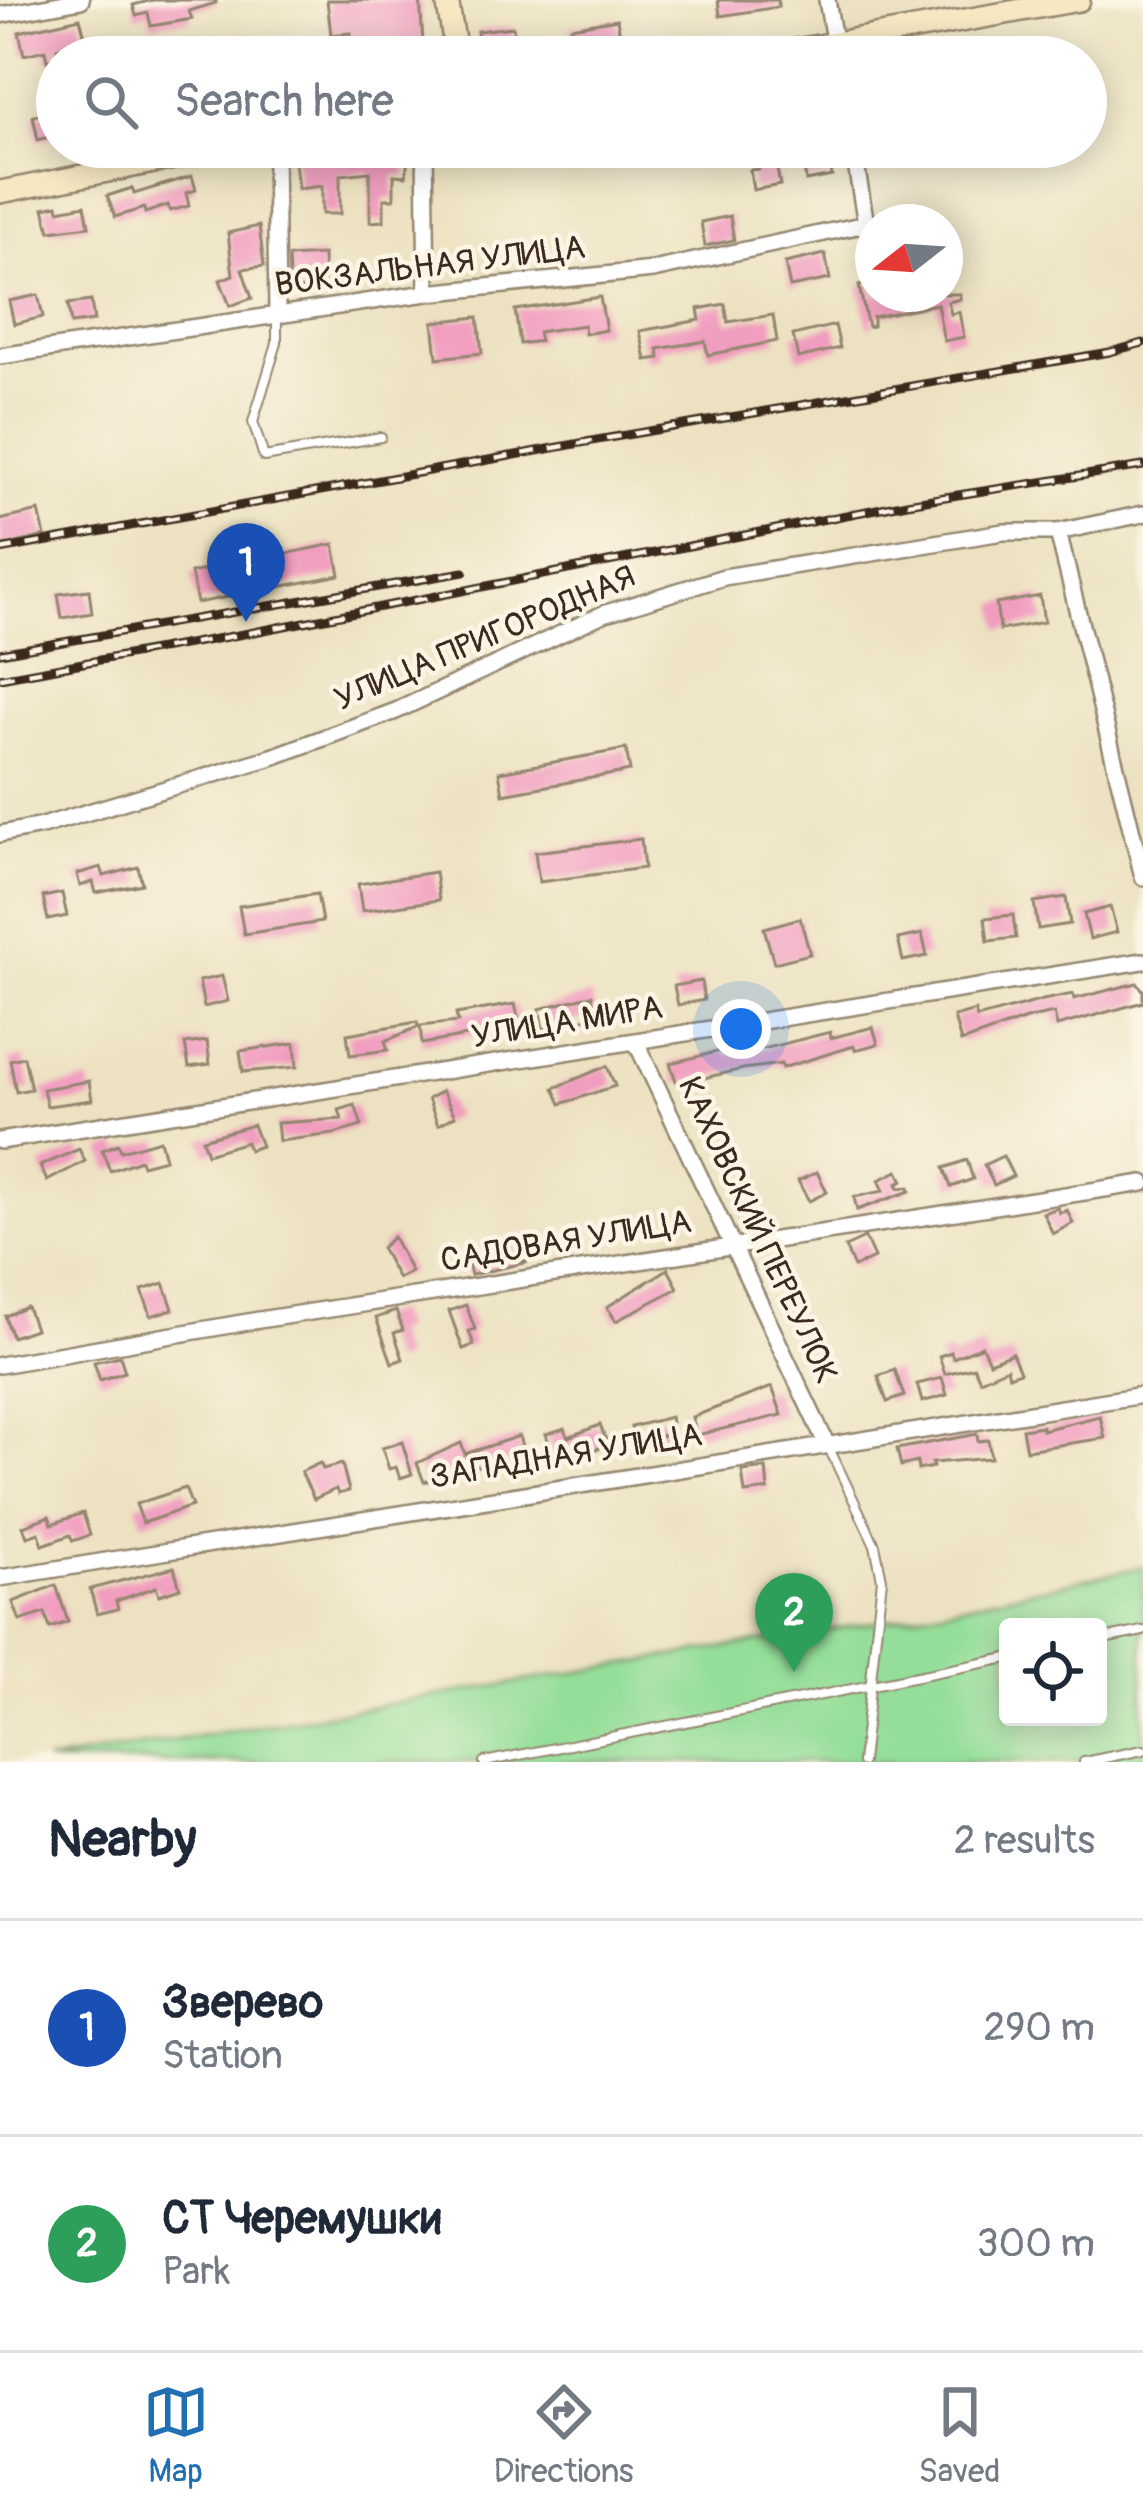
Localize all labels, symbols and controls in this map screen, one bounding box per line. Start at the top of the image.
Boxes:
search box [36,36,1107,168]
icon: search [78,69,144,135]
text: Search here [174,74,394,130]
north arrow [855,204,963,312]
street label: ВОКЗАЛЬНАЯ УЛИЦА [273,227,587,305]
pin: 1 [207,523,285,622]
street label: УЛИЦА ПРИГОРОДНАЯ [328,556,642,720]
street label: УЛИЦА МИРА [469,987,665,1057]
your location [711,999,771,1059]
street label: КАХОВСКИЙ ПЕРЕУЛОК [669,1070,847,1390]
street label: САДОВАЯ УЛИЦА [438,1201,694,1281]
street label: ЗАПАДНАЯ УЛИЦА [427,1414,705,1498]
pin: 2 [755,1573,833,1672]
map controls [999,1618,1107,1726]
button: locate [999,1618,1107,1726]
text: Nearby [48,1808,196,1872]
text: 2 results [954,1816,1095,1865]
text: Зверево [162,1975,323,2031]
text: 1 [79,2003,95,2052]
text: 290 m [983,2003,1095,2052]
text: Station [162,2031,283,2080]
text: СТ Черемушки [162,2191,441,2247]
text: 2 [76,2219,98,2268]
text: 300 m [977,2219,1095,2268]
text: Park [162,2247,230,2296]
tab: Map [143,2379,209,2492]
tab: Directions [494,2379,634,2492]
tab: Saved [919,2379,1000,2492]

